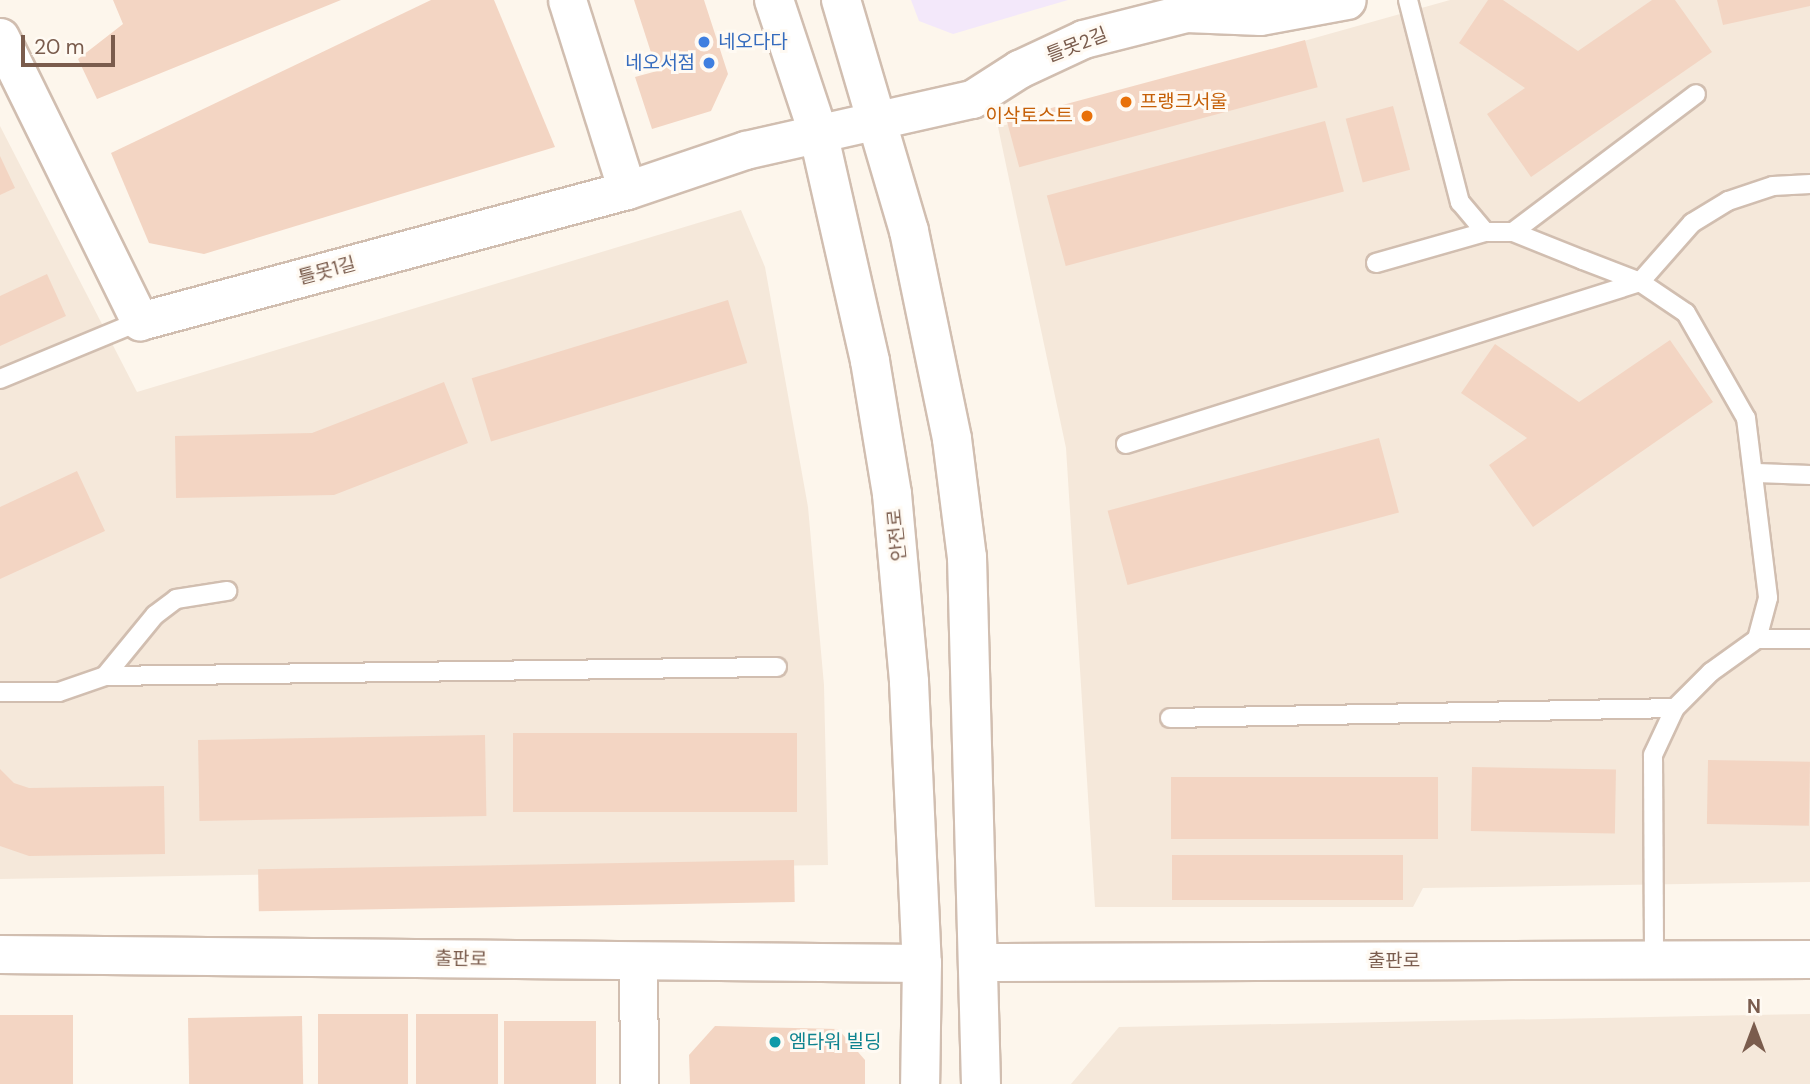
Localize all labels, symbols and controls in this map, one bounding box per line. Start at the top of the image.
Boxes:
scale bar [24,21,119,65]
street label: 틀못2길 [1043,23,1111,67]
place label: 네오다다 [718,31,788,53]
text: 20 m [34,33,85,61]
marker: 네오다다 [696,34,712,50]
place label: 네오서점 [625,52,695,74]
marker: 네오서점 [701,55,717,71]
place label: 프랭크서울 [1140,91,1227,113]
marker: 프랭크서울 [1118,94,1134,110]
place label: 이삭토스트 [986,105,1073,127]
marker: 이삭토스트 [1079,108,1095,124]
street label: 틀못1길 [296,252,358,290]
street label: 안전로 [883,508,911,562]
street label: 출판로 [435,947,487,971]
street label: 출판로 [1368,950,1420,972]
north arrow [1719,993,1789,1063]
text: N [1747,994,1761,1019]
place label: 엠타워 빌딩 [789,1031,881,1053]
marker: 엠타워 빌딩 [767,1034,783,1050]

